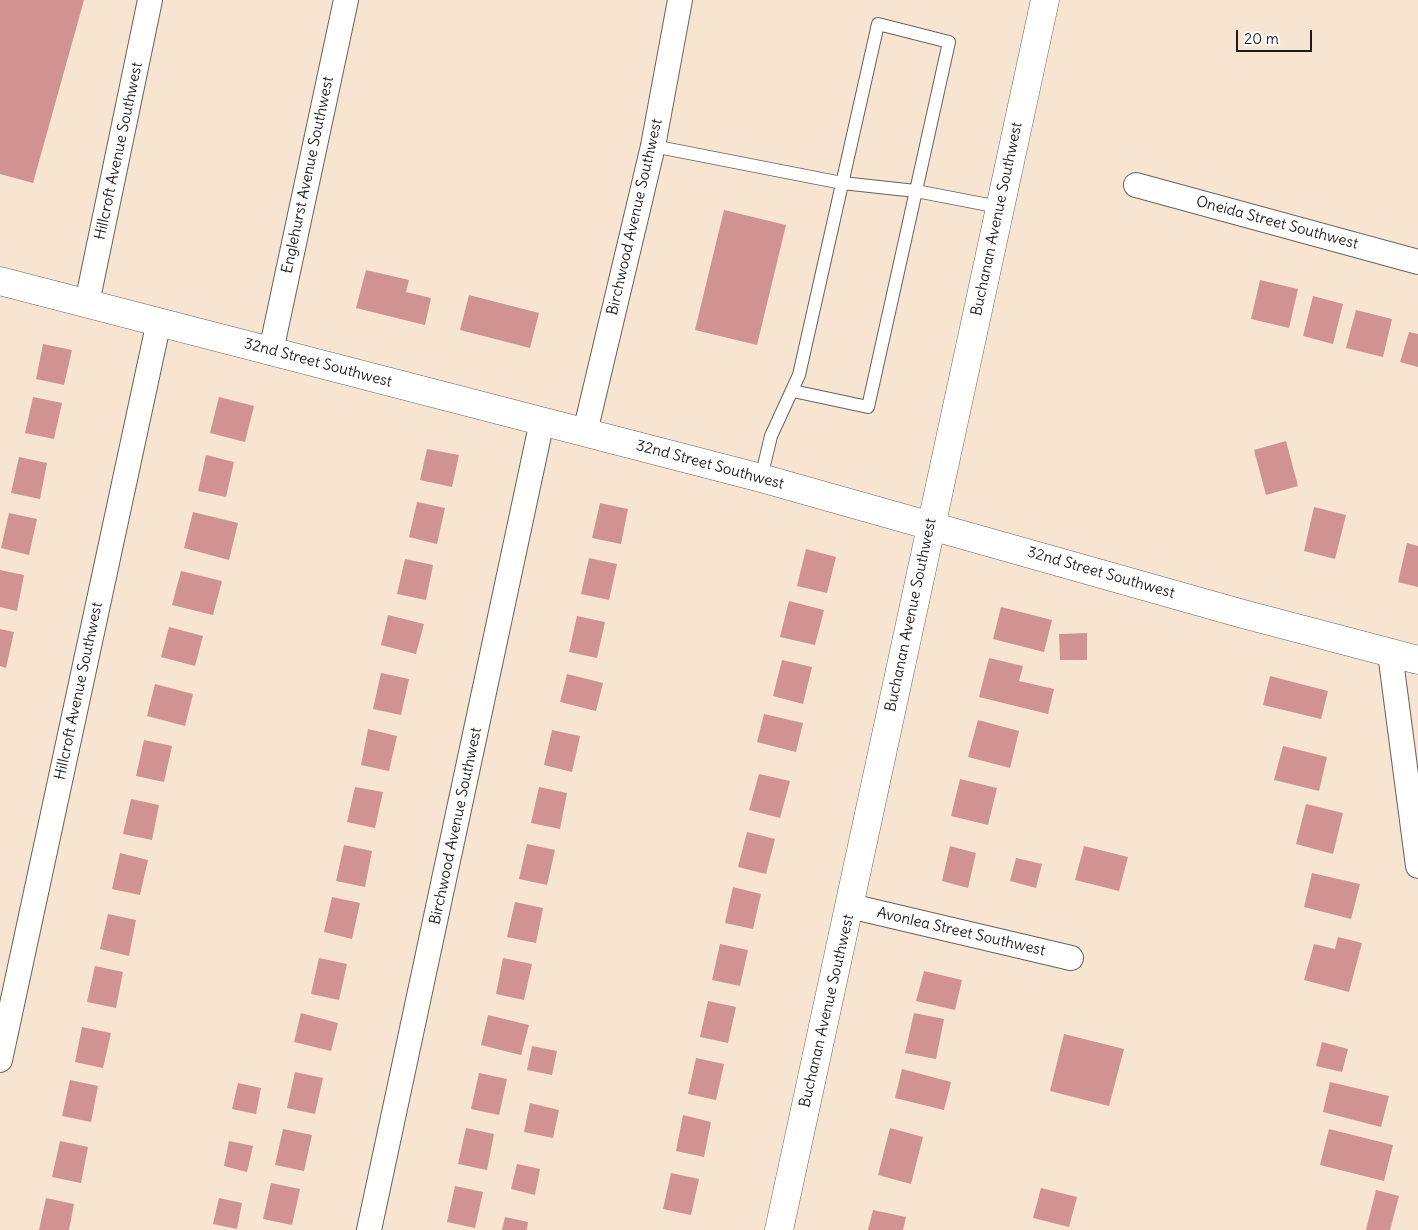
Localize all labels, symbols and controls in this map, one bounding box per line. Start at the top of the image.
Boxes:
scale bar [1238,20,1314,52]
text: 20 m [1244,29,1279,48]
street label: Hillcroft Avenue Southwest [91,61,147,241]
street label: Englehurst Avenue Southwest [278,75,338,275]
street label: Birchwood Avenue Southwest [604,117,666,317]
street label: Buchanan Avenue Southwest [968,120,1026,318]
street label: Oneida Street Southwest [1194,193,1360,253]
street label: 32nd Street Southwest [242,335,394,391]
street label: 32nd Street Southwest [634,437,786,493]
street label: Buchanan Avenue Southwest [882,516,940,714]
street label: 32nd Street Southwest [1025,543,1177,603]
street label: Hillcroft Avenue Southwest [51,601,107,781]
street label: Birchwood Avenue Southwest [426,726,486,926]
street label: Avonlea Street Southwest [875,904,1047,960]
street label: Buchanan Avenue Southwest [796,913,858,1109]

